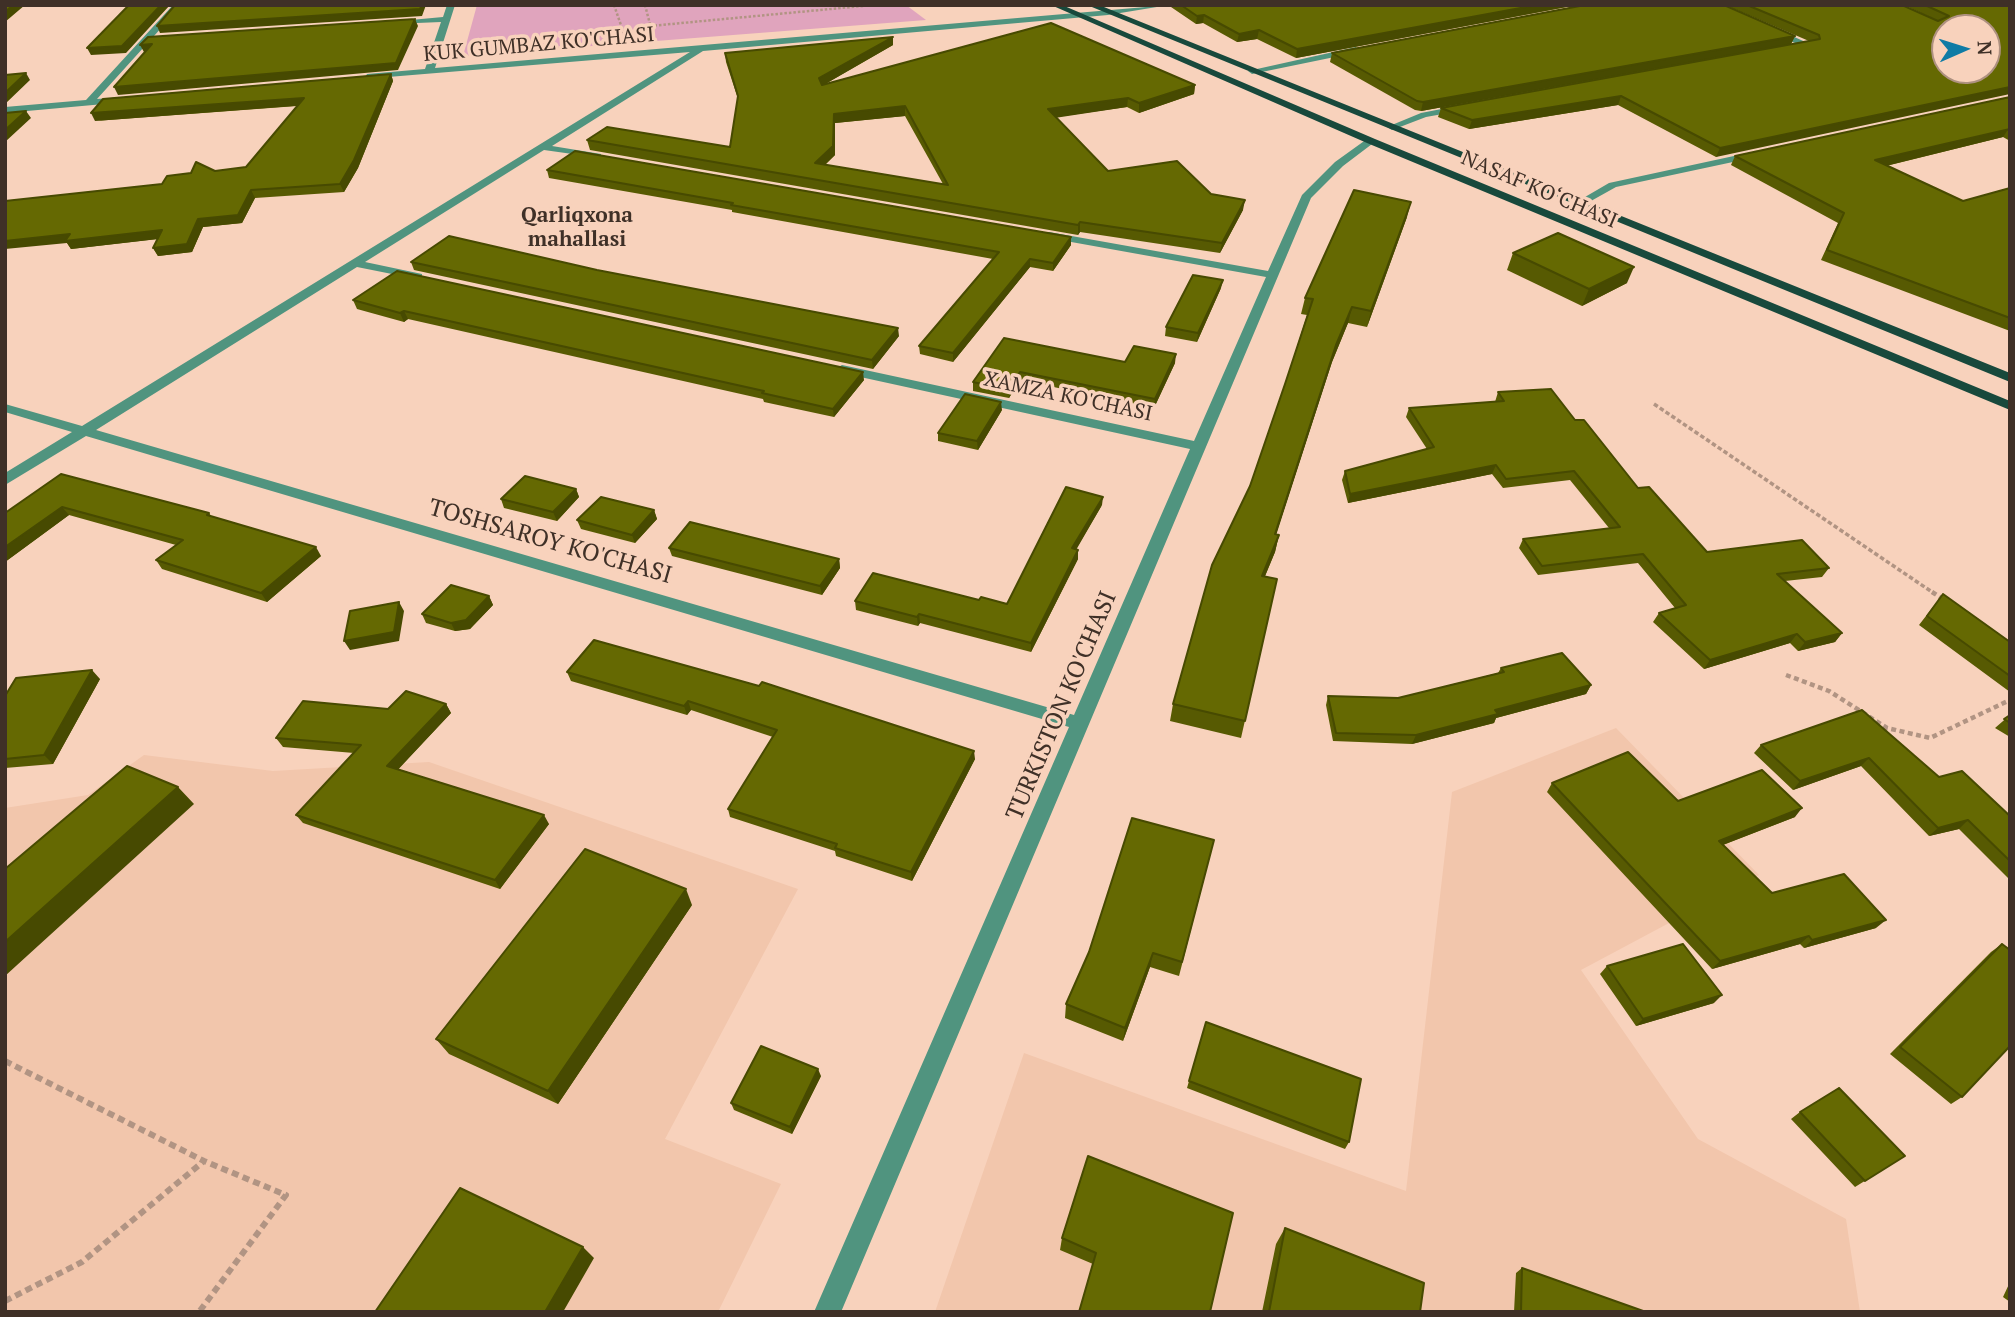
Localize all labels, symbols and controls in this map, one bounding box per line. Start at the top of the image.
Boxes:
north arrow [1931,14,2001,84]
street label: KUK GUMBAZ KO'CHASI [422,22,656,68]
text: N [1973,40,1998,56]
street label: NASAF KO‘CHASI [1457,146,1621,234]
district label: Qarliqxona mahallasi [521,203,633,253]
street label: XAMZA KO'CHASI [981,367,1155,427]
street label: TOSHSAROY KO'CHASI [425,493,675,591]
street label: TURKISTON KO'CHASI [1001,587,1123,825]

